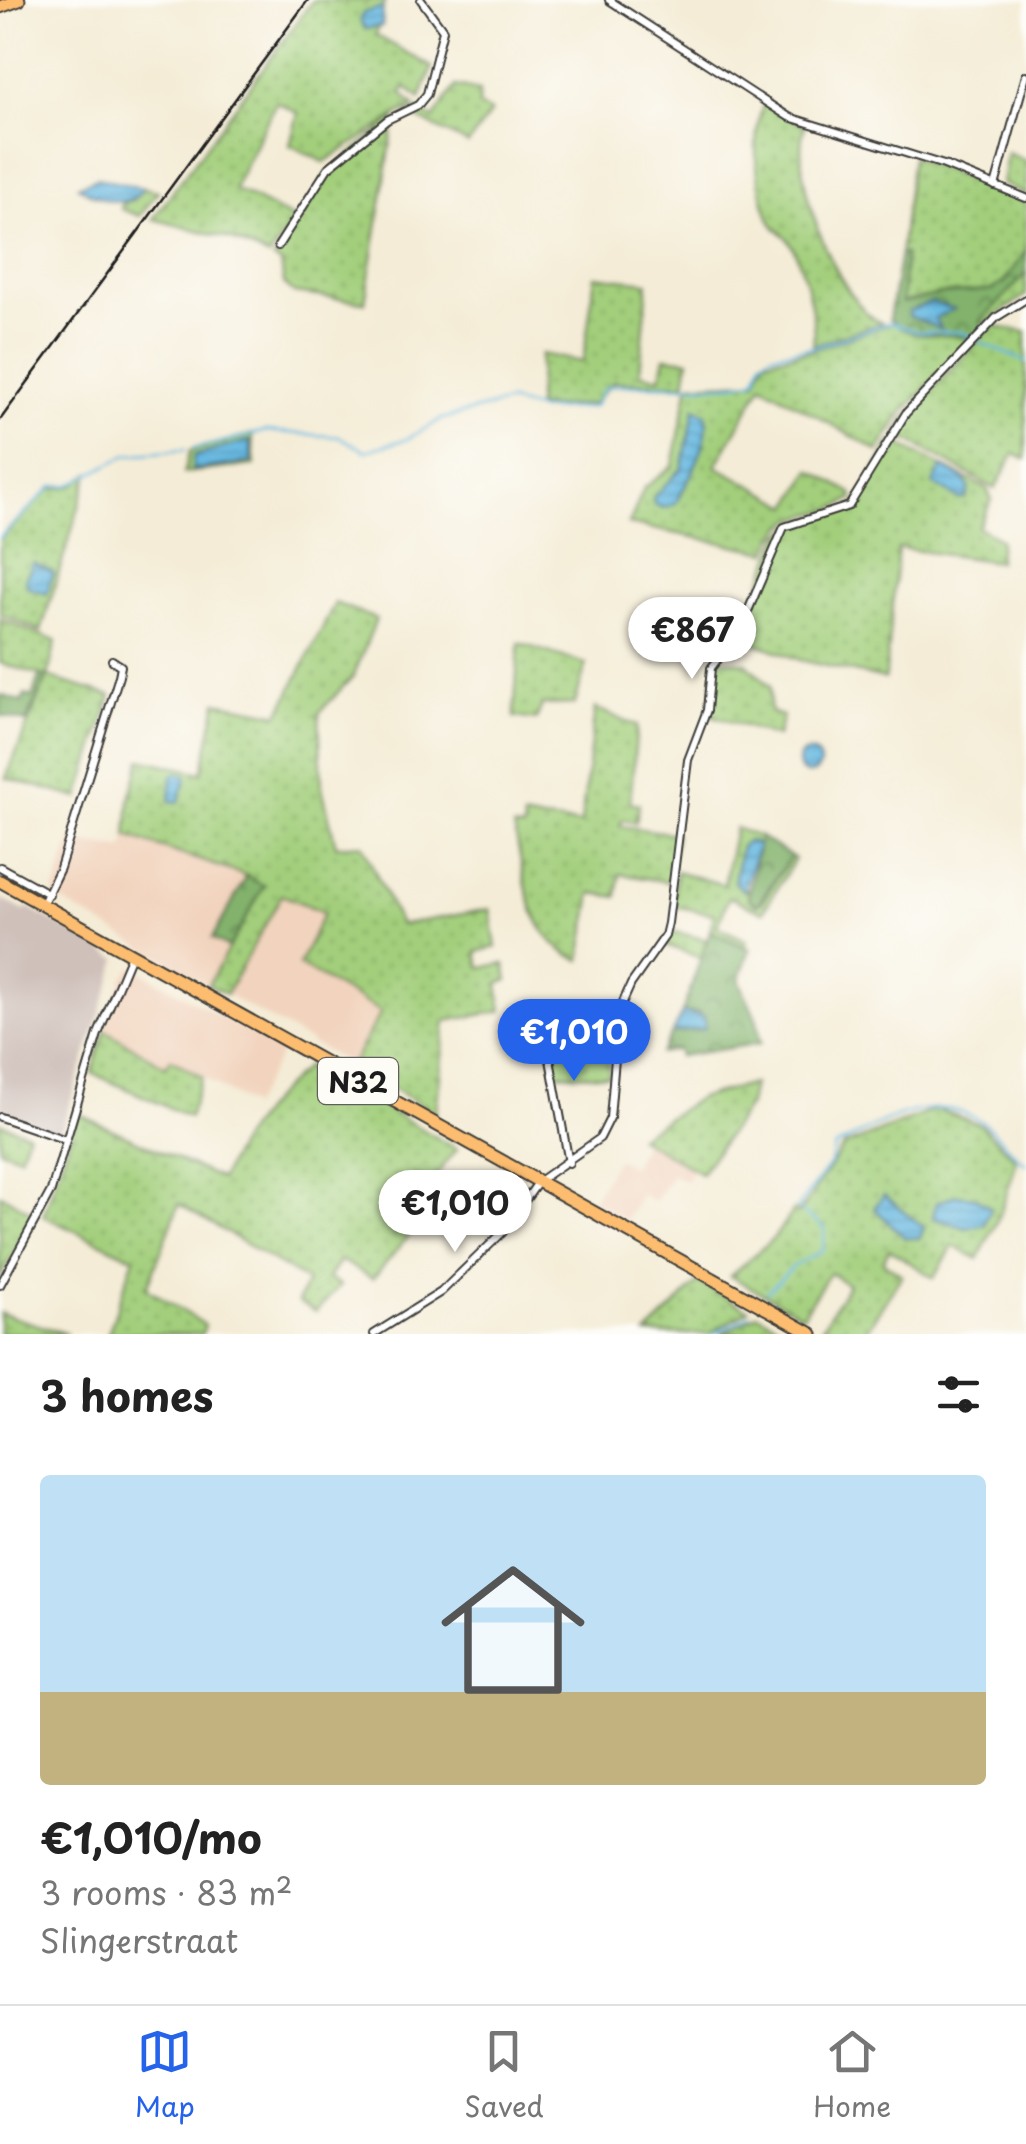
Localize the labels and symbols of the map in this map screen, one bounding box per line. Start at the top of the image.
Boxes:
pin: €867 [633,597,751,682]
pin: €1,010 [493,999,655,1084]
road number: N32 [318,1058,398,1104]
pin: €1,010 [374,1170,536,1255]

